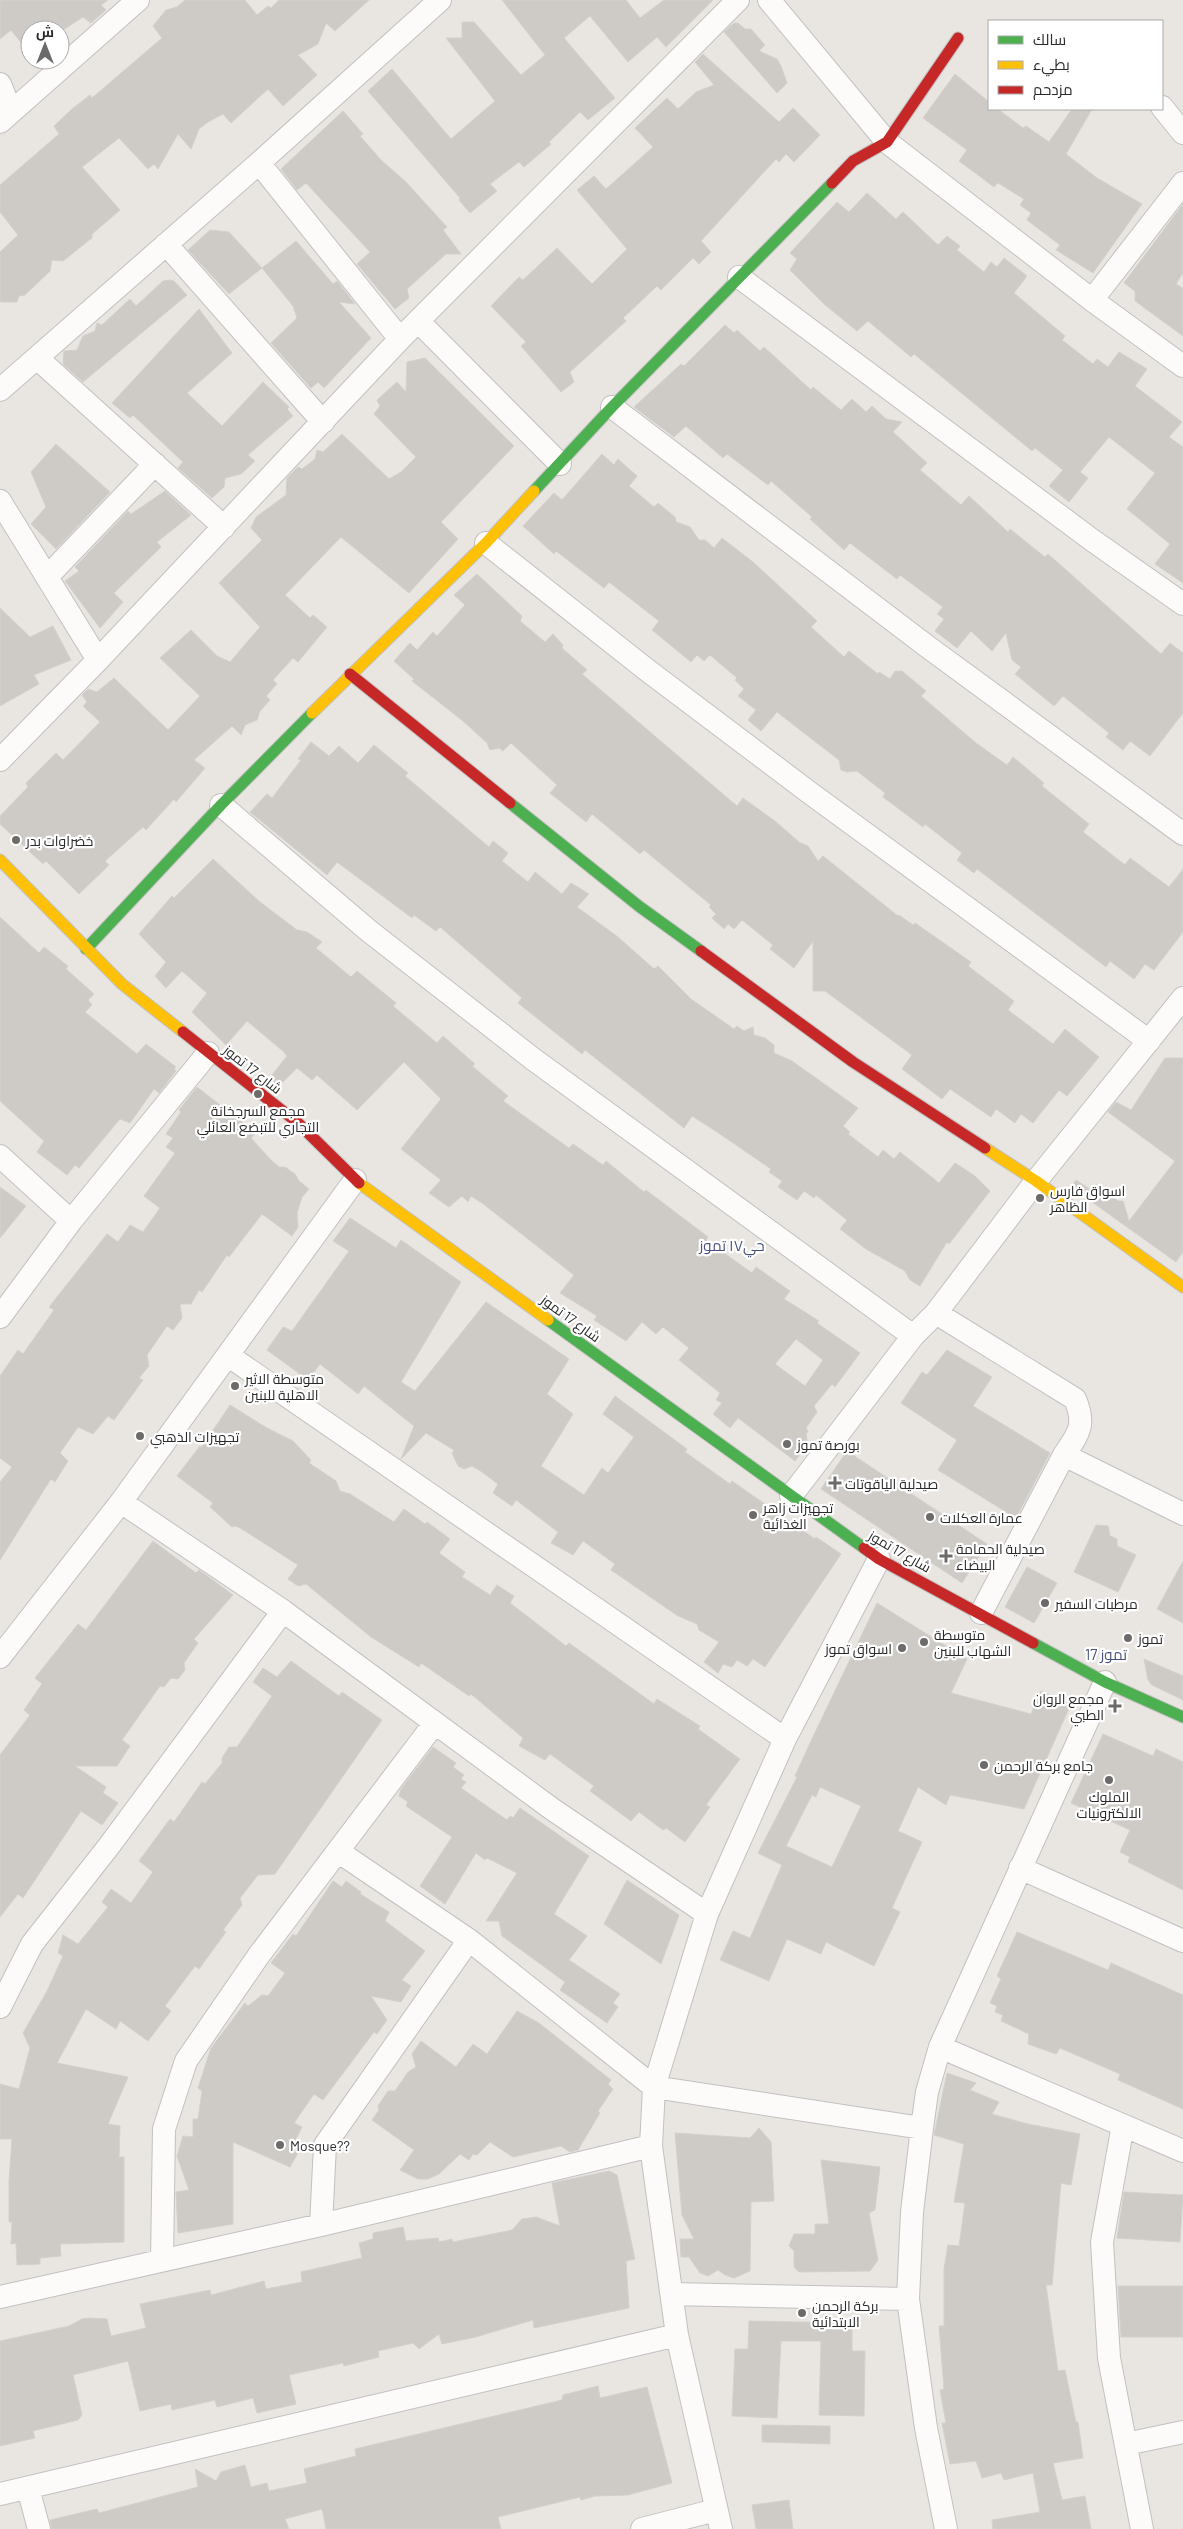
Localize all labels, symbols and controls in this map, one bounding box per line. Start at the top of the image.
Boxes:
north arrow [20,20,70,70]
legend [988,20,1163,110]
text: ش [36,23,54,41]
text: سالك [1033,30,1066,48]
text: بطيء [1033,55,1070,77]
text: مزدحم [1033,80,1073,100]
place label: خضراوات بدر [25,832,93,849]
marker: خضراوات بدر [10,834,22,846]
street label: شارع 17 تموز [219,1040,286,1098]
marker: مجمع السرجخانة التجاري للتبضع العائلي [252,1088,264,1100]
place label: مجمع السرجخانة التجاري للتبضع العائلي [197,1102,319,1139]
place label: اسواق فارس الظاهر [1049,1182,1125,1215]
marker: اسواق فارس الظاهر [1034,1192,1046,1204]
district label: حي۱۷ تموز [698,1236,765,1258]
street label: شارع 17 تموز [537,1290,604,1346]
place label: متوسطة الاثير الاهلية للبنين [244,1370,324,1403]
marker: متوسطة الاثير الاهلية للبنين [229,1380,241,1392]
place label: تجهيزات الذهبي [150,1428,239,1449]
marker: تجهيزات الذهبي [134,1430,146,1442]
place label: بورصة تموز [796,1436,860,1453]
marker: بورصة تموز [781,1438,793,1450]
place label: صيدلية الياقوتات [845,1475,938,1492]
marker: صيدلية الياقوتات [829,1477,841,1489]
place label: تجهيزات زاهر الغذائية [762,1499,833,1532]
marker: تجهيزات زاهر الغذائية [747,1509,759,1521]
place label: عمارة العكلات [940,1509,1023,1526]
marker: عمارة العكلات [924,1511,936,1523]
street label: شارع 17 تموز [864,1526,934,1577]
place label: صيدلية الحمامة البيضاء [956,1540,1045,1573]
marker: صيدلية الحمامة البيضاء [940,1550,952,1562]
place label: مرطبات السفير [1054,1595,1138,1612]
marker: مرطبات السفير [1039,1597,1051,1609]
place label: متوسطة الشهاب للبنين [934,1626,1011,1659]
place label: تموز [1137,1630,1163,1647]
marker: تموز [1122,1632,1134,1644]
marker: متوسطة الشهاب للبنين [918,1636,930,1648]
place label: اسواق تموز [824,1640,892,1658]
marker: اسواق تموز [896,1642,908,1654]
district label: 17 تموز [1085,1645,1127,1664]
place label: مجمع الروان الطبي [1033,1690,1104,1727]
marker: مجمع الروان الطبي [1108,1699,1122,1713]
place label: جامع بركة الرحمن [994,1757,1093,1775]
marker: جامع بركة الرحمن [978,1759,990,1771]
marker: الملوك الالكترونيات [1103,1774,1115,1786]
place label: الملوك الالكترونيات [1077,1788,1141,1821]
place label: Mosque?? [290,2137,350,2154]
marker: Mosque?? [274,2139,286,2151]
place label: بركة الرحمن الابتدائية [812,2297,878,2330]
marker: بركة الرحمن الابتدائية [796,2307,808,2319]

